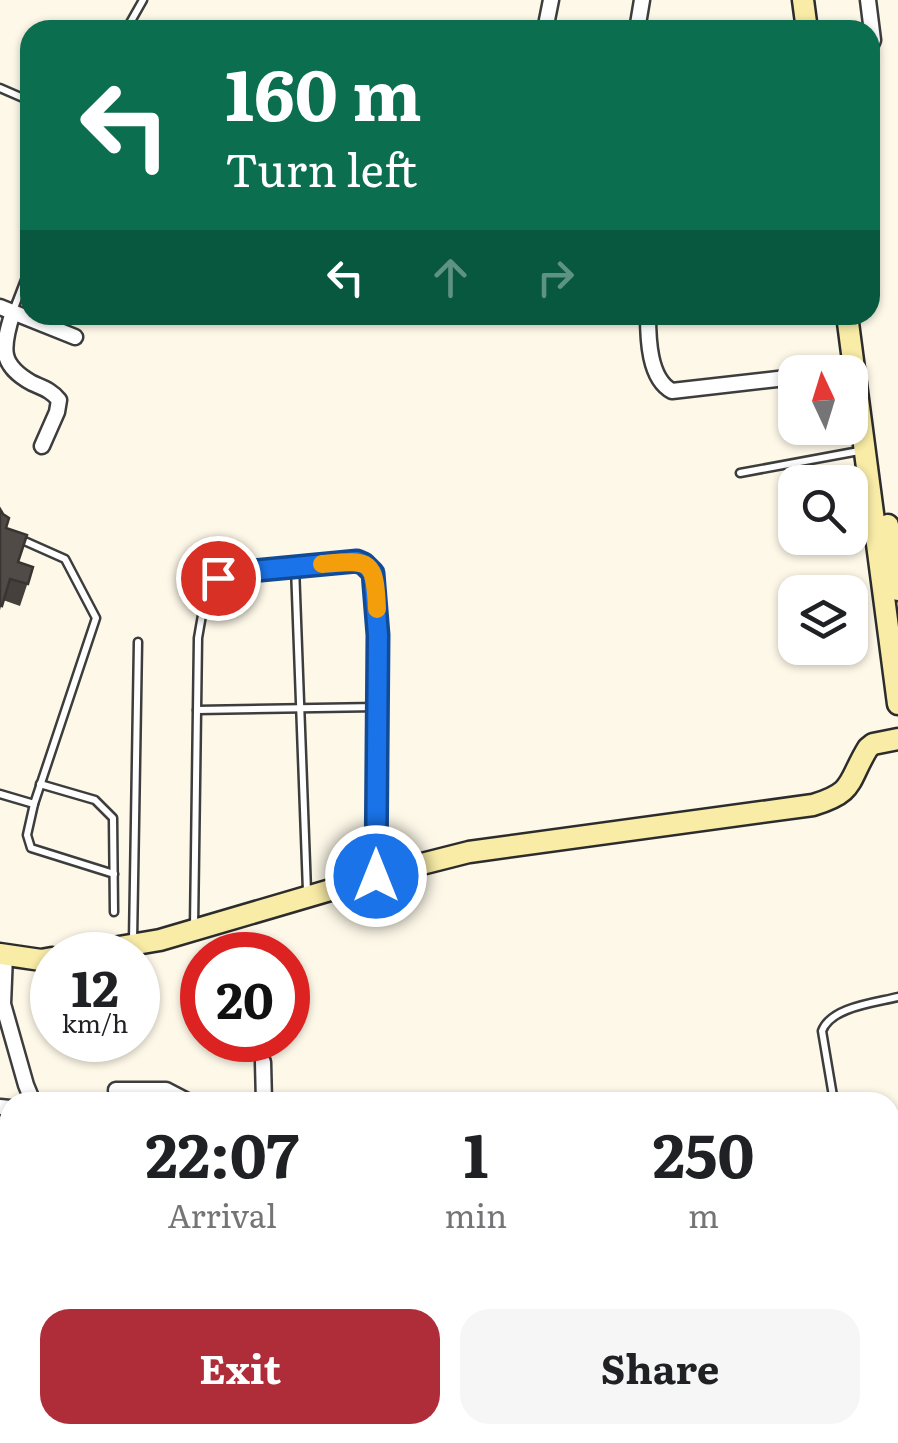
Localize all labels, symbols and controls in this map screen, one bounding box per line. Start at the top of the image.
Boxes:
text: 160 m [225,39,422,143]
icon: left [60,60,190,190]
text: Turn left [225,134,417,201]
icon: left [318,250,373,305]
icon: ahead [423,250,478,305]
icon: right [528,250,583,305]
north arrow [778,355,868,445]
map controls [778,355,868,665]
button: search [778,465,868,555]
pin [176,536,261,621]
icon: arrive [191,551,246,606]
button: layers [778,575,868,665]
position arrow [324,824,428,928]
speed limit sign: 20 [180,932,310,1062]
text: 12 [71,948,119,1022]
text: km/h [62,1004,128,1041]
text: 22:07 [146,1107,299,1196]
text: 1 [463,1107,488,1196]
text: 250 [653,1107,754,1196]
text: Arrival [168,1190,277,1238]
text: min [444,1190,507,1238]
text: m [688,1190,719,1238]
button: Exit [40,1309,440,1424]
button: Share [460,1309,860,1424]

